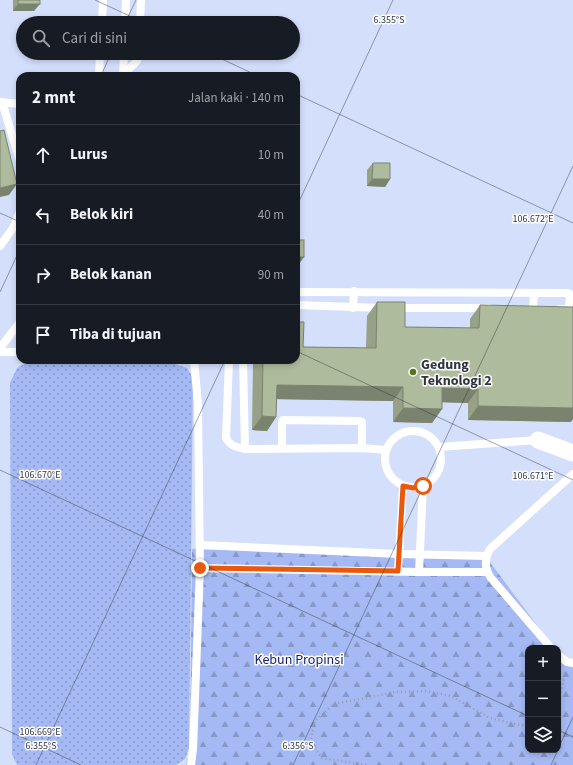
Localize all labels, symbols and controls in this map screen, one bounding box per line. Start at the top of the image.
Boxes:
text: 6.355°S [373,13,405,27]
search box [16,16,300,60]
icon: search [30,27,52,49]
text: Cari di sini [62,28,127,49]
text: 2 mnt [32,86,75,110]
text: Jalan kaki · 140 m [188,89,284,107]
icon: ahead [32,144,54,166]
text: Lurus [70,144,107,165]
text: 10 m [258,146,284,164]
icon: left [32,204,54,226]
text: Belok kiri [70,204,133,225]
text: 40 m [258,206,284,224]
text: 106.672°E [513,212,553,226]
icon: right [32,264,54,286]
text: Belok kanan [70,264,152,285]
text: 90 m [258,266,284,284]
icon: arrive [32,324,54,346]
text: Tiba di tujuan [70,324,161,345]
place label: Gedung Teknologi 2 [421,355,492,391]
marker: Gedung Teknologi 2 [408,367,418,377]
text: 106.670°E [20,468,60,482]
text: 106.671°E [513,469,553,483]
route start [414,477,432,495]
route end [191,559,209,577]
map controls [525,645,561,753]
button: + [525,645,561,681]
park label: Kebun Propinsi [254,650,344,670]
button: − [525,681,561,717]
button: layers [525,717,561,753]
text: 106.669°E [20,725,60,739]
text: 6.355°S [25,739,57,753]
text: 6.356°S [282,739,314,753]

